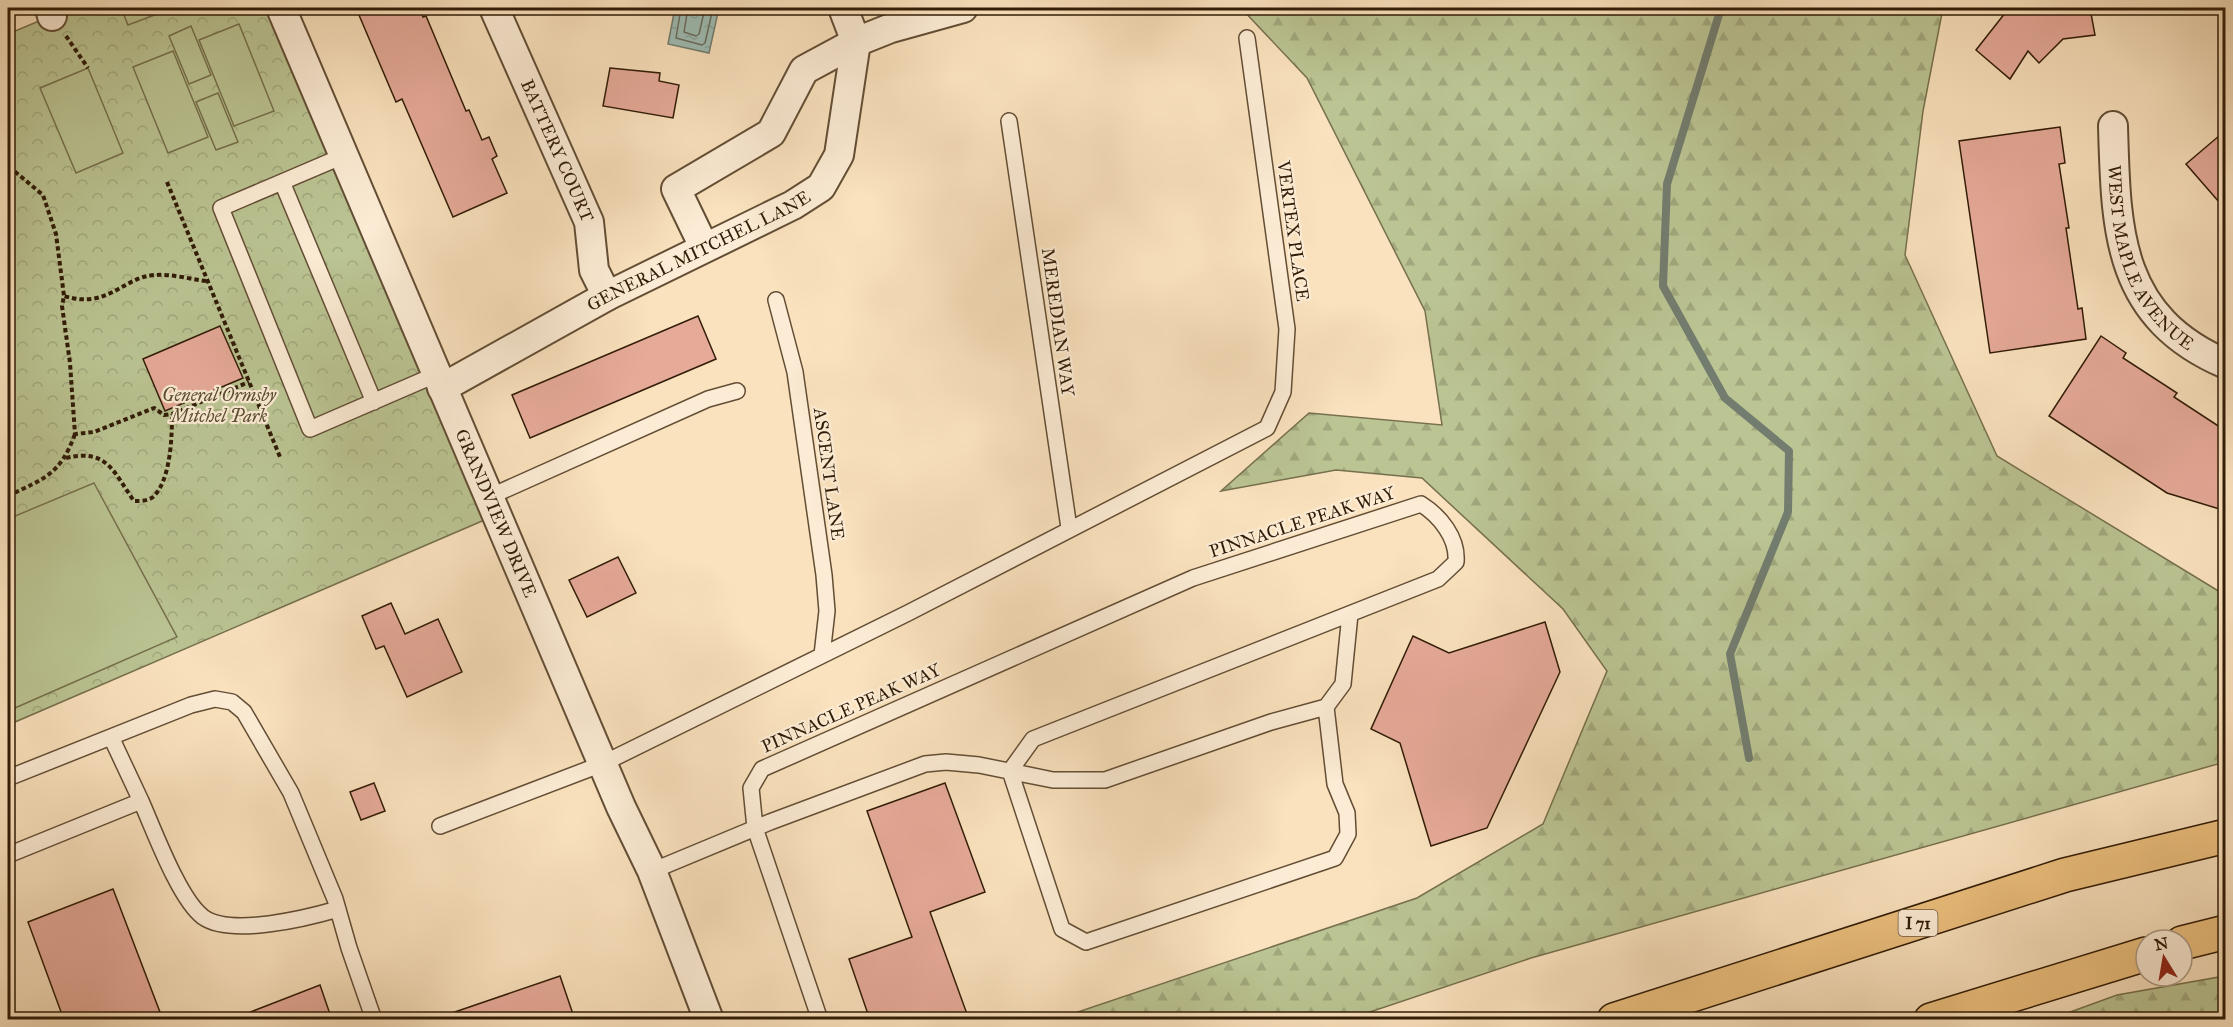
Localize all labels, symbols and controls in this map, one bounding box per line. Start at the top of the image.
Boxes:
street label: BATTERY COURT [516,76,599,225]
street label: VERTEX PLACE [1272,158,1314,303]
street label: WEST MAPLE AVENUE [2103,164,2198,355]
street label: GENERAL MITCHEL LANE [583,186,815,316]
street label: MEREDIAN WAY [1037,247,1079,398]
park label: General Ormsby Mitchel Park [162,384,277,427]
street label: ASCENT LANE [809,406,849,542]
street label: GRANDVIEW DRIVE [450,426,542,601]
street label: PINNACLE PEAK WAY [1206,481,1398,562]
street label: PINNACLE PEAK WAY [758,658,945,757]
road number: I 71 [1898,910,1938,936]
north arrow [2134,928,2194,988]
text: N [2153,933,2170,954]

